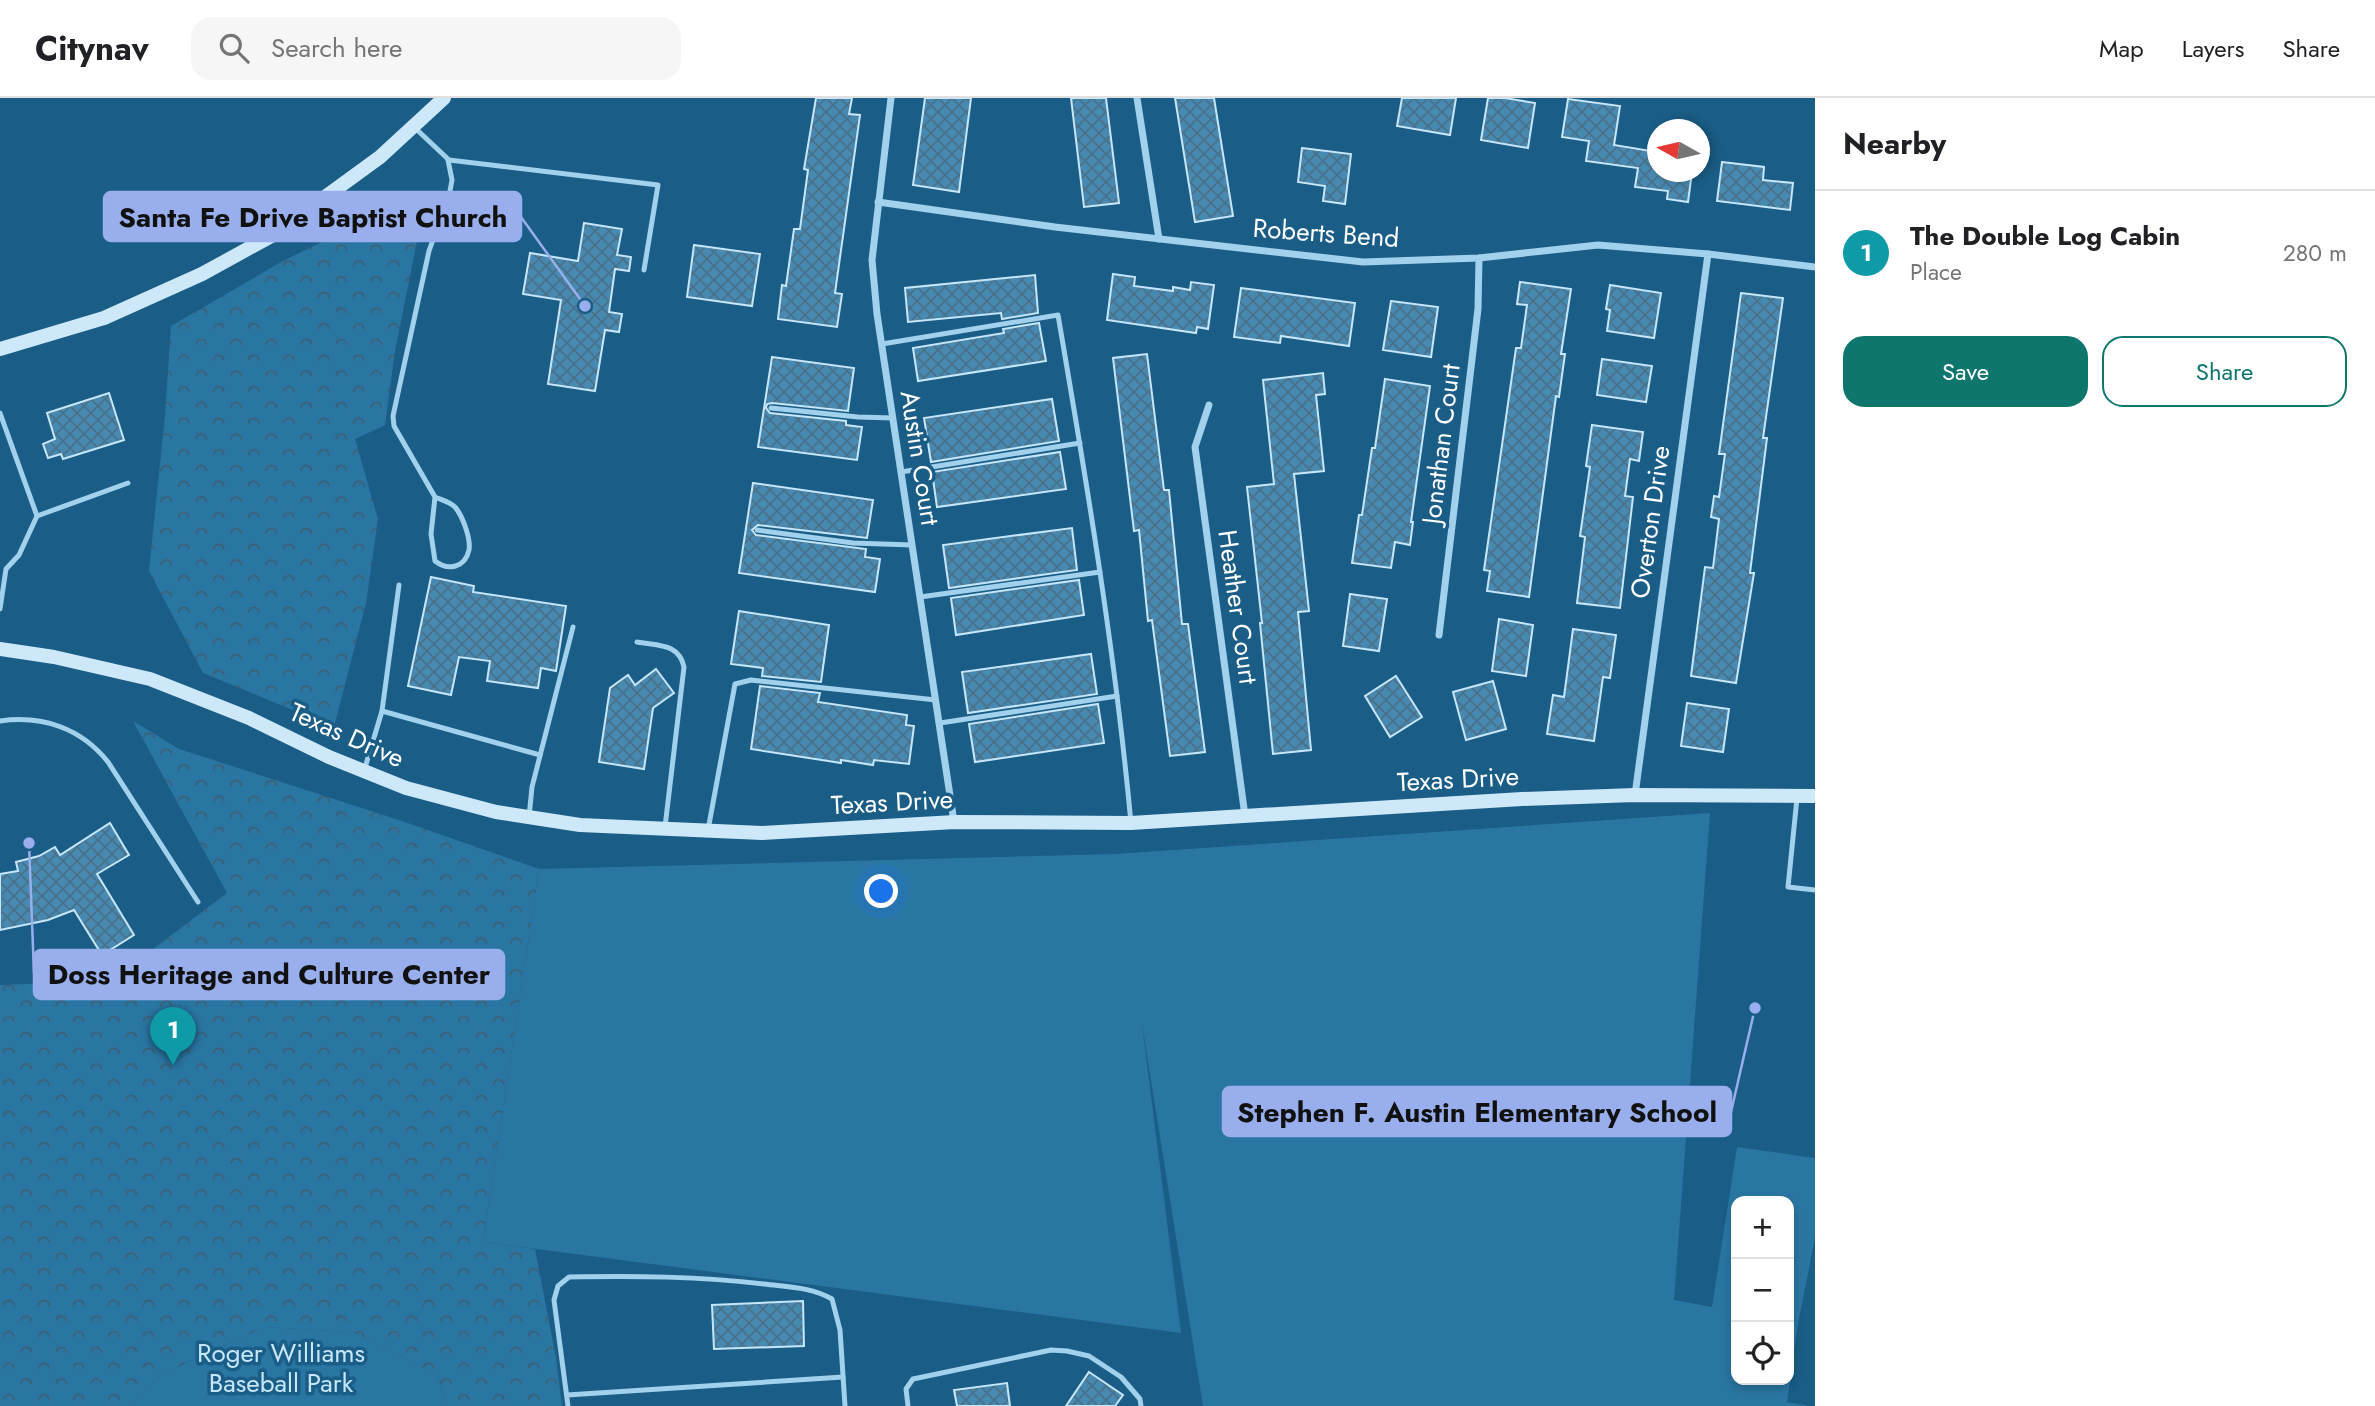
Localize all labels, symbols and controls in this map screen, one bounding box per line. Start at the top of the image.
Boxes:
search box [191,17,681,80]
text: Citynav [35,25,149,72]
icon: search [215,29,253,67]
text: Search here [271,29,402,67]
text: Map [2099,31,2144,66]
text: Layers [2182,31,2244,66]
text: Share [2282,31,2340,66]
north arrow [1647,119,1710,182]
text: Nearby [1843,122,1946,165]
callout: Santa Fe Drive Baptist Church [104,192,521,241]
text: Santa Fe Drive Baptist Church [119,197,507,238]
street label: Roberts Bend [1251,209,1401,257]
text: The Double Log Cabin [1910,217,2180,255]
text: 1 [1860,236,1872,270]
text: 280 m [2283,236,2347,270]
text: Place [1910,255,1962,289]
button: Save [1843,336,2088,407]
button: Share [2102,336,2347,407]
street label: Jonathan Court [1412,361,1470,529]
street label: Austin Court [891,388,950,529]
street label: Overton Drive [1620,443,1680,601]
street label: Heather Court [1208,527,1268,687]
street label: Texas Drive [284,693,410,777]
street label: Texas Drive [1396,757,1520,801]
street label: Texas Drive [830,780,954,824]
your location [864,874,898,908]
callout: Doss Heritage and Culture Center [34,950,504,999]
text: Doss Heritage and Culture Center [48,954,491,995]
pin: 1 [150,1007,196,1065]
callout: Stephen F. Austin Elementary School [1223,1087,1731,1136]
text: Stephen F. Austin Elementary School [1237,1092,1717,1133]
map controls [1731,1196,1794,1385]
button: + [1731,1196,1794,1259]
button: − [1731,1259,1794,1322]
button: locate [1731,1322,1794,1385]
park label: Roger Williams Baseball Park [197,1334,365,1402]

